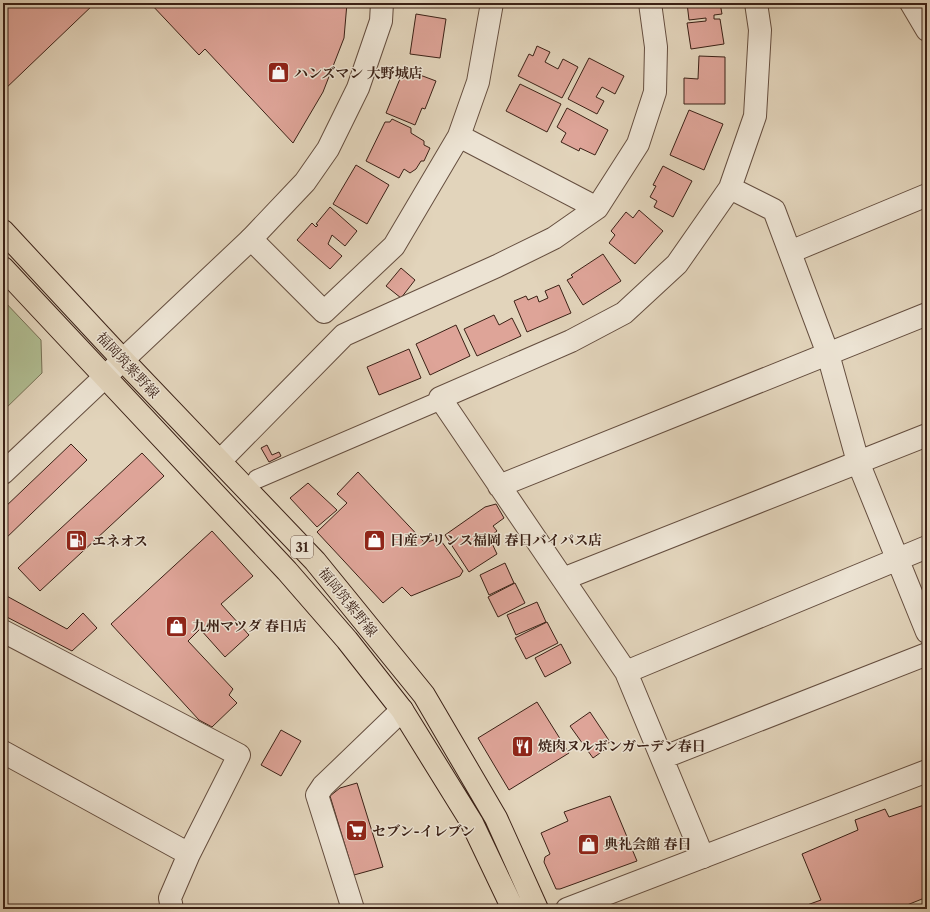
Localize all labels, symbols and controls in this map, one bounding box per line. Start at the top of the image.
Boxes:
shop icon: ハンズマン 大野城店 [266,60,292,86]
place label: ハンズマン 大野城店 [294,64,423,82]
street label: 福岡筑紫野線 [93,328,163,402]
shop icon: 日産プリンス福岡 春日バイパス店 [361,527,387,553]
fuel station icon: エネオス [63,528,89,554]
place label: 日産プリンス福岡 春日バイパス店 [390,531,602,549]
place label: エネオス [92,532,148,550]
road number: 31 [291,536,313,558]
street label: 福岡筑紫野線 [315,564,381,640]
shop icon: 九州マツダ 春日店 [164,613,190,639]
place label: 九州マツダ 春日店 [192,617,307,635]
restaurant icon: 焼肉ヌルボンガーデン春日 [510,733,536,759]
place label: 焼肉ヌルボンガーデン春日 [538,737,706,755]
supermarket icon: セブン-イレブン [343,818,369,844]
place label: セブン-イレブン [372,822,475,840]
shop icon: 典礼会館 春日 [575,831,601,857]
place label: 典礼会館 春日 [604,835,692,853]

